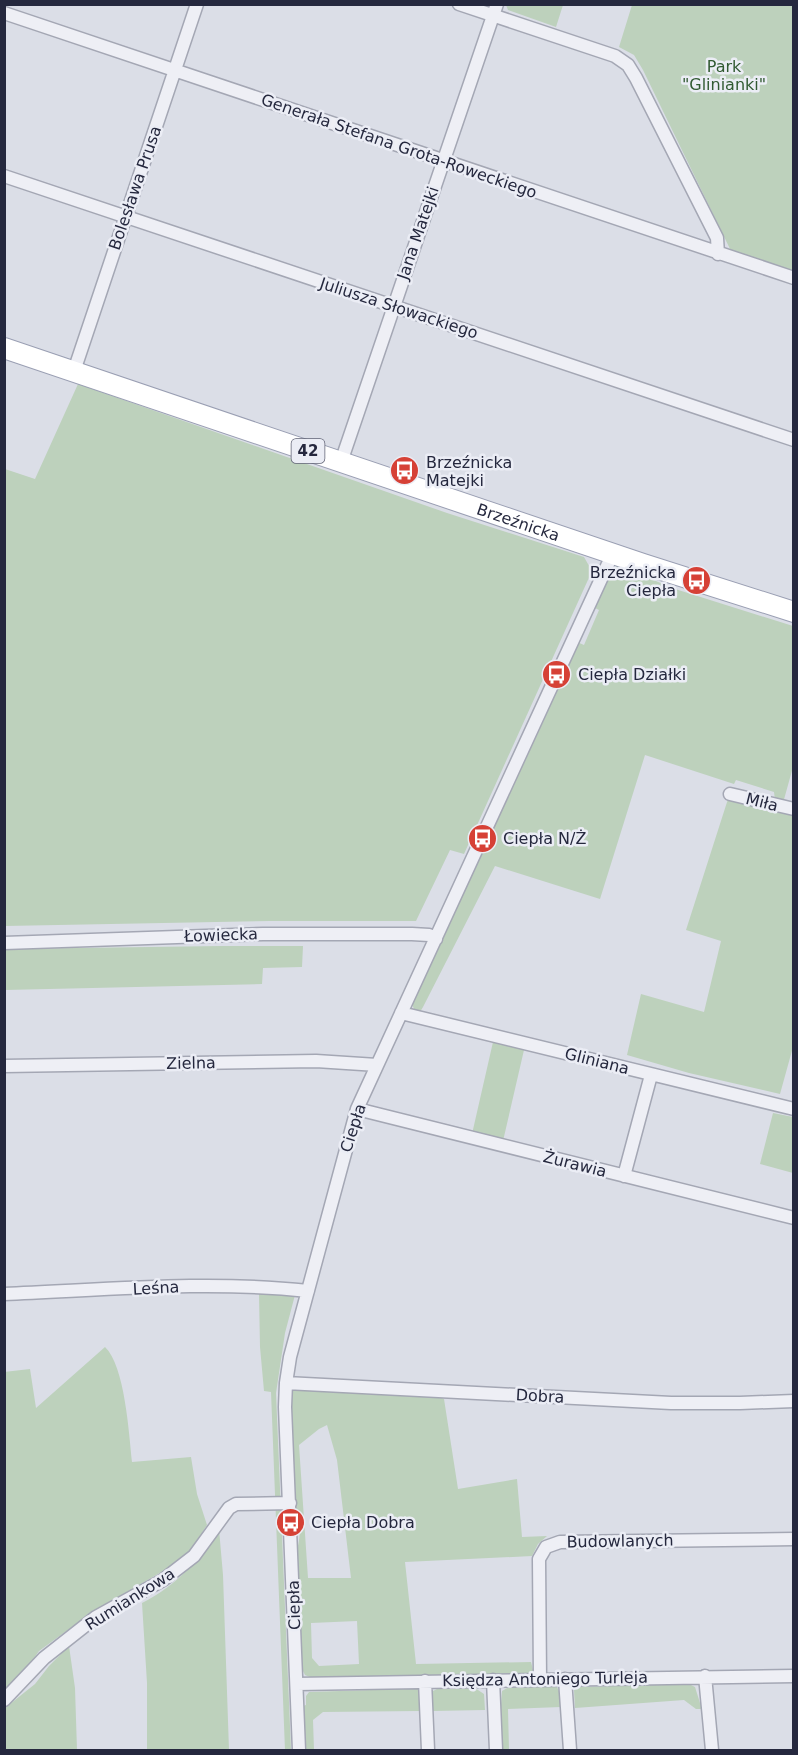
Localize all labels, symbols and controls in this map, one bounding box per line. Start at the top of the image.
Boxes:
park label: Park "Glinianki" [682,57,766,94]
street label: Generała Stefana Grota-Roweckiego [259,90,539,202]
street label: Bolesława Prusa [105,123,165,253]
street label: Jana Matejki [393,184,443,283]
street label: Juliusza Słowackiego [317,273,480,343]
road number: 42 [292,439,324,463]
place label: Brzeźnicka Matejki [426,453,512,490]
bus stop icon: Brzeźnicka Matejki [389,455,421,487]
street label: Brzeźnicka [474,499,562,545]
place label: Brzeźnicka Ciepła [590,563,676,600]
bus stop icon: Brzeźnicka Ciepła [681,565,713,597]
bus stop icon: Ciepła Działki [541,658,573,690]
place label: Ciepła Działki [578,665,686,684]
street label: Miła [744,789,780,815]
bus stop icon: Ciepła N/Ż [466,822,498,854]
place label: Ciepła N/Ż [503,829,586,848]
street label: Łowiecka [183,924,258,946]
street label: Gliniana [563,1044,631,1078]
street label: Zielna [166,1053,216,1073]
street label: Ciepła [336,1101,370,1155]
street label: Żurawia [541,1147,609,1181]
street label: Leśna [132,1277,180,1299]
street label: Dobra [515,1385,565,1407]
bus stop icon: Ciepła Dobra [274,1506,306,1538]
place label: Ciepła Dobra [311,1513,415,1532]
street label: Budowlanych [566,1531,674,1551]
street label: Rumiankowa [82,1564,178,1634]
street label: Ciepła [284,1580,304,1630]
street label: Księdza Antoniego Turleja [442,1668,648,1690]

